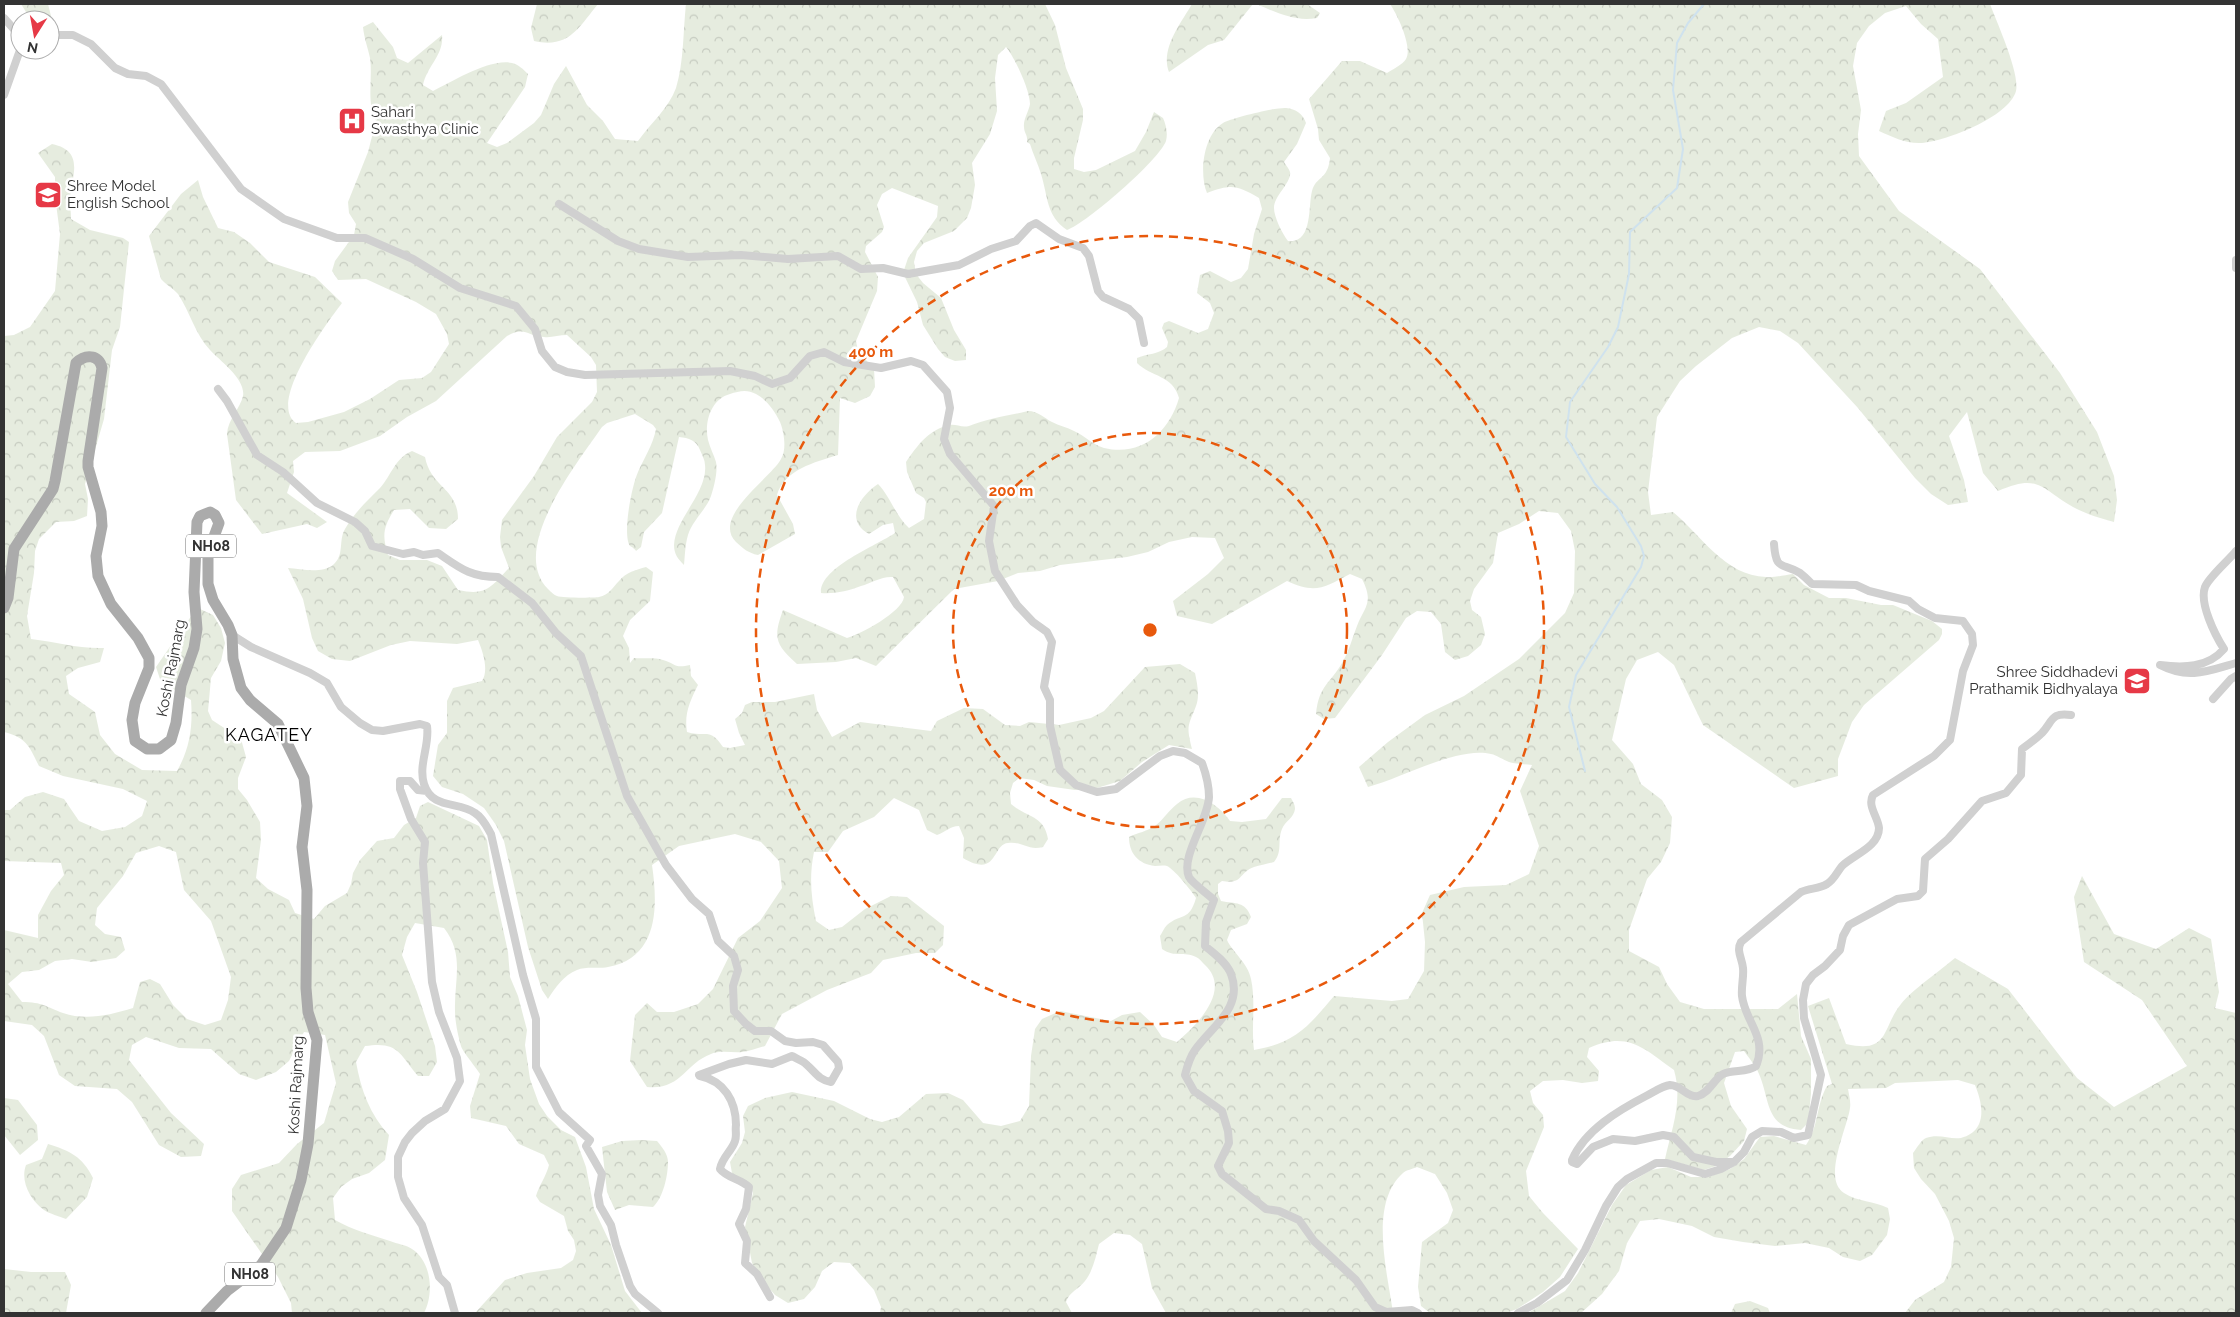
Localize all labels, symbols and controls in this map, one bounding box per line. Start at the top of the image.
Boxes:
north arrow [10,10,60,60]
text: N [26,39,39,57]
place label: Sahari Swasthya Clinic [371,103,479,138]
hospital icon: Sahari Swasthya Clinic [337,106,367,136]
place label: Shree Model English School [67,177,170,212]
school or university icon: Shree Model English School [33,180,63,210]
text: 400 m [849,343,893,361]
text: 200 m [989,482,1033,500]
road number: NH08 [186,534,236,558]
street label: Koshi Rajmarg [153,618,189,718]
centre of rings [1141,621,1159,639]
place label: Shree Siddhadevi Prathamik Bidhyalaya [1969,663,2118,698]
school or university icon: Shree Siddhadevi Prathamik Bidhyalaya [2122,666,2152,696]
district label: KAGATEY [225,724,313,745]
street label: Koshi Rajmarg [284,1035,308,1135]
road number: NH08 [225,1262,275,1286]

